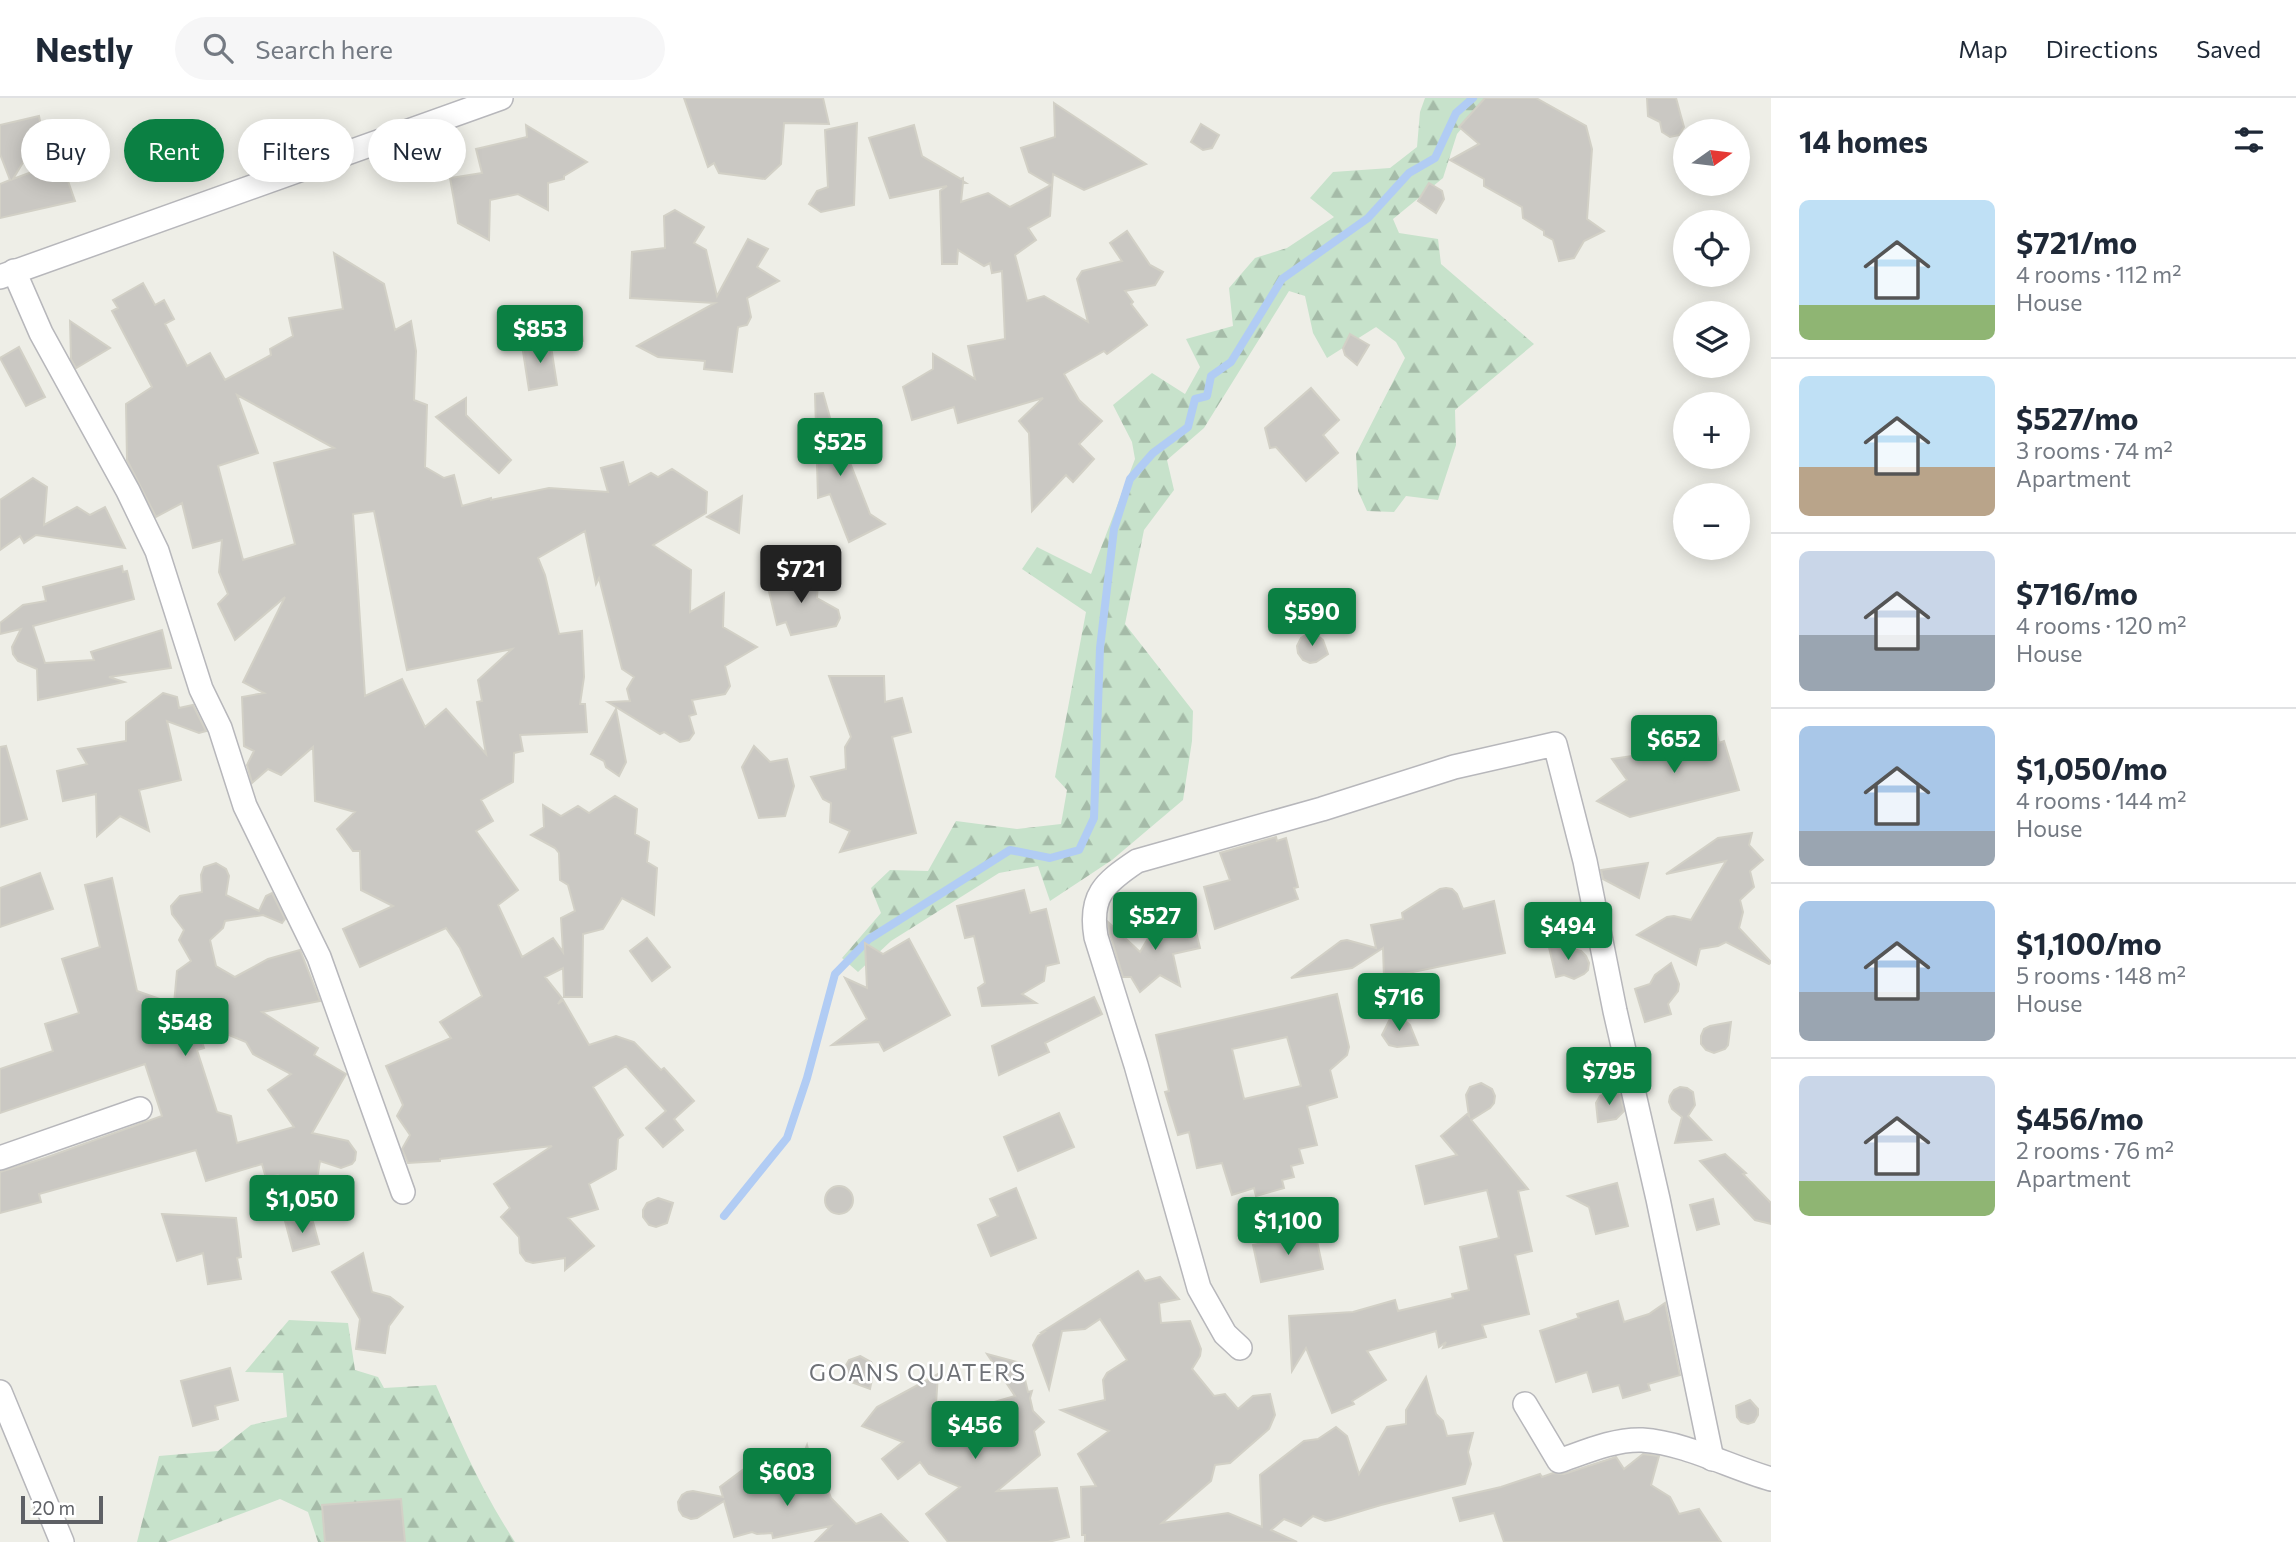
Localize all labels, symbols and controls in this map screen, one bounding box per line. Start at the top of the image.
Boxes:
search box [175,17,665,80]
text: Nestly [35,28,133,69]
icon: search [199,29,237,67]
text: Search here [255,33,393,64]
text: Map [1958,34,2008,63]
text: Directions [2046,34,2158,63]
text: Saved [2196,34,2261,63]
chip: Buy [21,119,110,182]
chip: Rent [124,119,224,182]
chip: Filters [238,119,354,182]
chip: New [368,119,466,182]
north arrow [1673,119,1750,196]
map controls [1673,119,1750,560]
icon: filters [2230,121,2268,159]
text: 14 homes [1799,122,1928,159]
button: locate [1673,210,1750,287]
text: $721/mo [2016,223,2137,260]
icon: home [1855,228,1939,312]
text: 4 rooms · 112 m² [2016,260,2181,288]
text: House [2016,288,2082,316]
button: layers [1673,301,1750,378]
pin: $853 [499,306,581,365]
text: $853 [513,314,567,342]
button: + [1673,392,1750,469]
text: $527/mo [2016,399,2139,436]
icon: home [1855,404,1939,488]
pin: $525 [799,418,881,478]
text: $525 [813,427,867,455]
text: 3 rooms · 74 m² [2016,436,2173,464]
text: Apartment [2016,464,2131,492]
button: − [1673,483,1750,560]
pin: $721 [760,546,842,605]
text: $721 [776,554,826,582]
text: $716/mo [2016,574,2138,611]
icon: home [1855,579,1939,663]
pin: $590 [1271,588,1353,648]
text: $590 [1284,597,1340,625]
text: 4 rooms · 120 m² [2016,611,2187,639]
text: House [2016,639,2082,667]
pin: $652 [1633,716,1715,775]
text: $652 [1647,724,1701,752]
text: $1,050/mo [2016,749,2167,786]
icon: home [1855,754,1939,838]
text: 4 rooms · 144 m² [2016,786,2186,814]
text: House [2016,814,2082,842]
pin: $527 [1114,892,1196,952]
text: $527 [1129,901,1181,929]
pin: $494 [1527,902,1609,962]
text: $494 [1540,911,1596,939]
text: $1,100/mo [2016,924,2162,961]
icon: home [1855,929,1939,1013]
text: 5 rooms · 148 m² [2016,961,2186,989]
pin: $716 [1358,974,1440,1033]
text: $716 [1374,982,1424,1010]
text: House [2016,989,2082,1017]
pin: $548 [144,998,226,1058]
text: $548 [158,1007,212,1035]
pin: $795 [1568,1048,1650,1107]
text: $795 [1582,1056,1636,1084]
text: $456/mo [2016,1099,2144,1136]
icon: home [1855,1104,1939,1188]
text: 2 rooms · 76 m² [2016,1136,2174,1164]
text: Apartment [2016,1164,2131,1192]
pin: $1,050 [245,1176,359,1235]
text: $1,050 [265,1184,339,1212]
pin: $1,100 [1231,1198,1345,1257]
text: $1,100 [1254,1206,1322,1234]
district label: GOANS QUATERS [809,1358,1027,1386]
pin: $456 [934,1402,1016,1461]
text: $456 [948,1410,1002,1438]
pin: $603 [746,1448,828,1508]
text: $603 [759,1457,815,1485]
scale bar [21,1493,103,1525]
text: 20 m [32,1496,75,1519]

